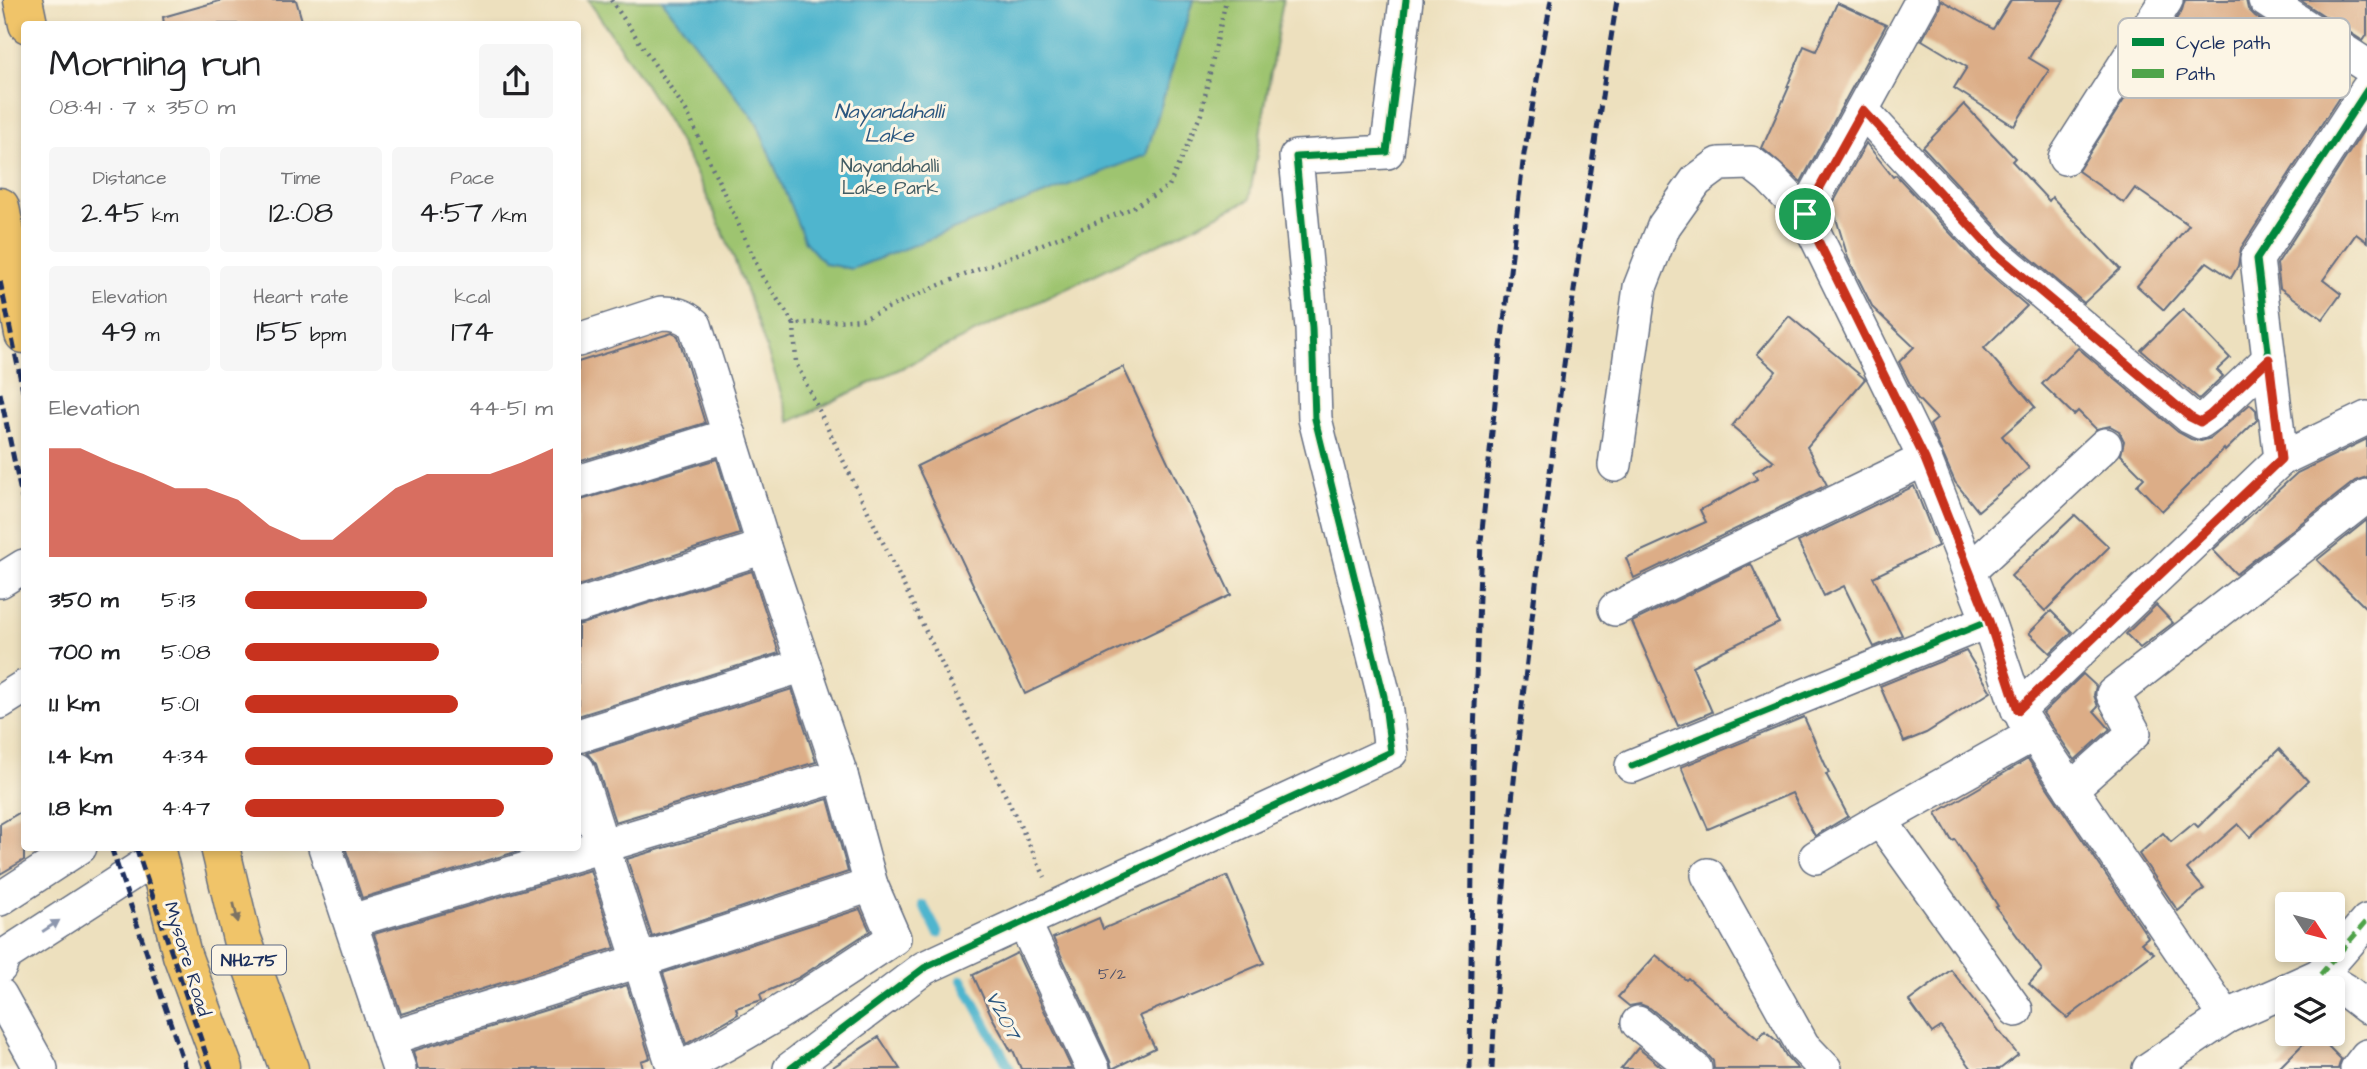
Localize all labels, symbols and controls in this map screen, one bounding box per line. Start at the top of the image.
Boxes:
legend [2118,18,2350,98]
text: Cycle path [2176,30,2271,58]
text: Morning run [49,39,261,91]
button: share [479,44,553,118]
text: Path [2176,61,2215,88]
text: 08:41 · 7 × 350 m [49,91,236,123]
water label: Nayandahalli Lake [835,97,946,150]
park label: Nayandahalli Lake Park [841,153,939,202]
text: Distance [93,165,167,192]
text: Time [281,165,321,192]
text: Pace [450,165,494,192]
pin [1775,184,1835,244]
text: 2.45 [81,192,144,234]
text: 12:08 [269,192,333,234]
text: 4:57 [418,192,484,234]
icon: arrive [1786,195,1824,233]
text: km [144,203,178,230]
text: /km [484,203,526,230]
text: Elevation [92,284,167,311]
text: Heart rate [253,284,349,311]
text: kcal [454,284,491,311]
text: 49 [100,311,137,353]
text: 155 [256,311,302,353]
text: 174 [451,311,494,353]
text: m [137,322,160,349]
text: bpm [302,322,346,349]
text: Elevation [49,392,140,424]
text: 44–51 m [468,392,553,424]
text: 350 m [49,584,119,616]
text: 5:13 [161,584,196,616]
text: 700 m [49,636,119,668]
text: 5:08 [161,636,211,668]
text: 1.1 km [49,688,99,720]
text: 5:01 [161,688,199,720]
text: 1.4 km [49,740,112,772]
text: 4:34 [161,740,208,772]
text: 1.8 km [49,792,111,824]
text: 4:47 [161,792,210,824]
north arrow [2275,892,2345,962]
map controls [2275,892,2345,1046]
street label: Mysore Road [156,898,217,1020]
one-way arrow [230,902,241,924]
one-way arrow [41,919,61,932]
road number: NH275 [212,945,286,974]
house number: 5/2 [1098,963,1126,985]
button: layers [2275,976,2345,1046]
water label: V207 [978,986,1029,1047]

